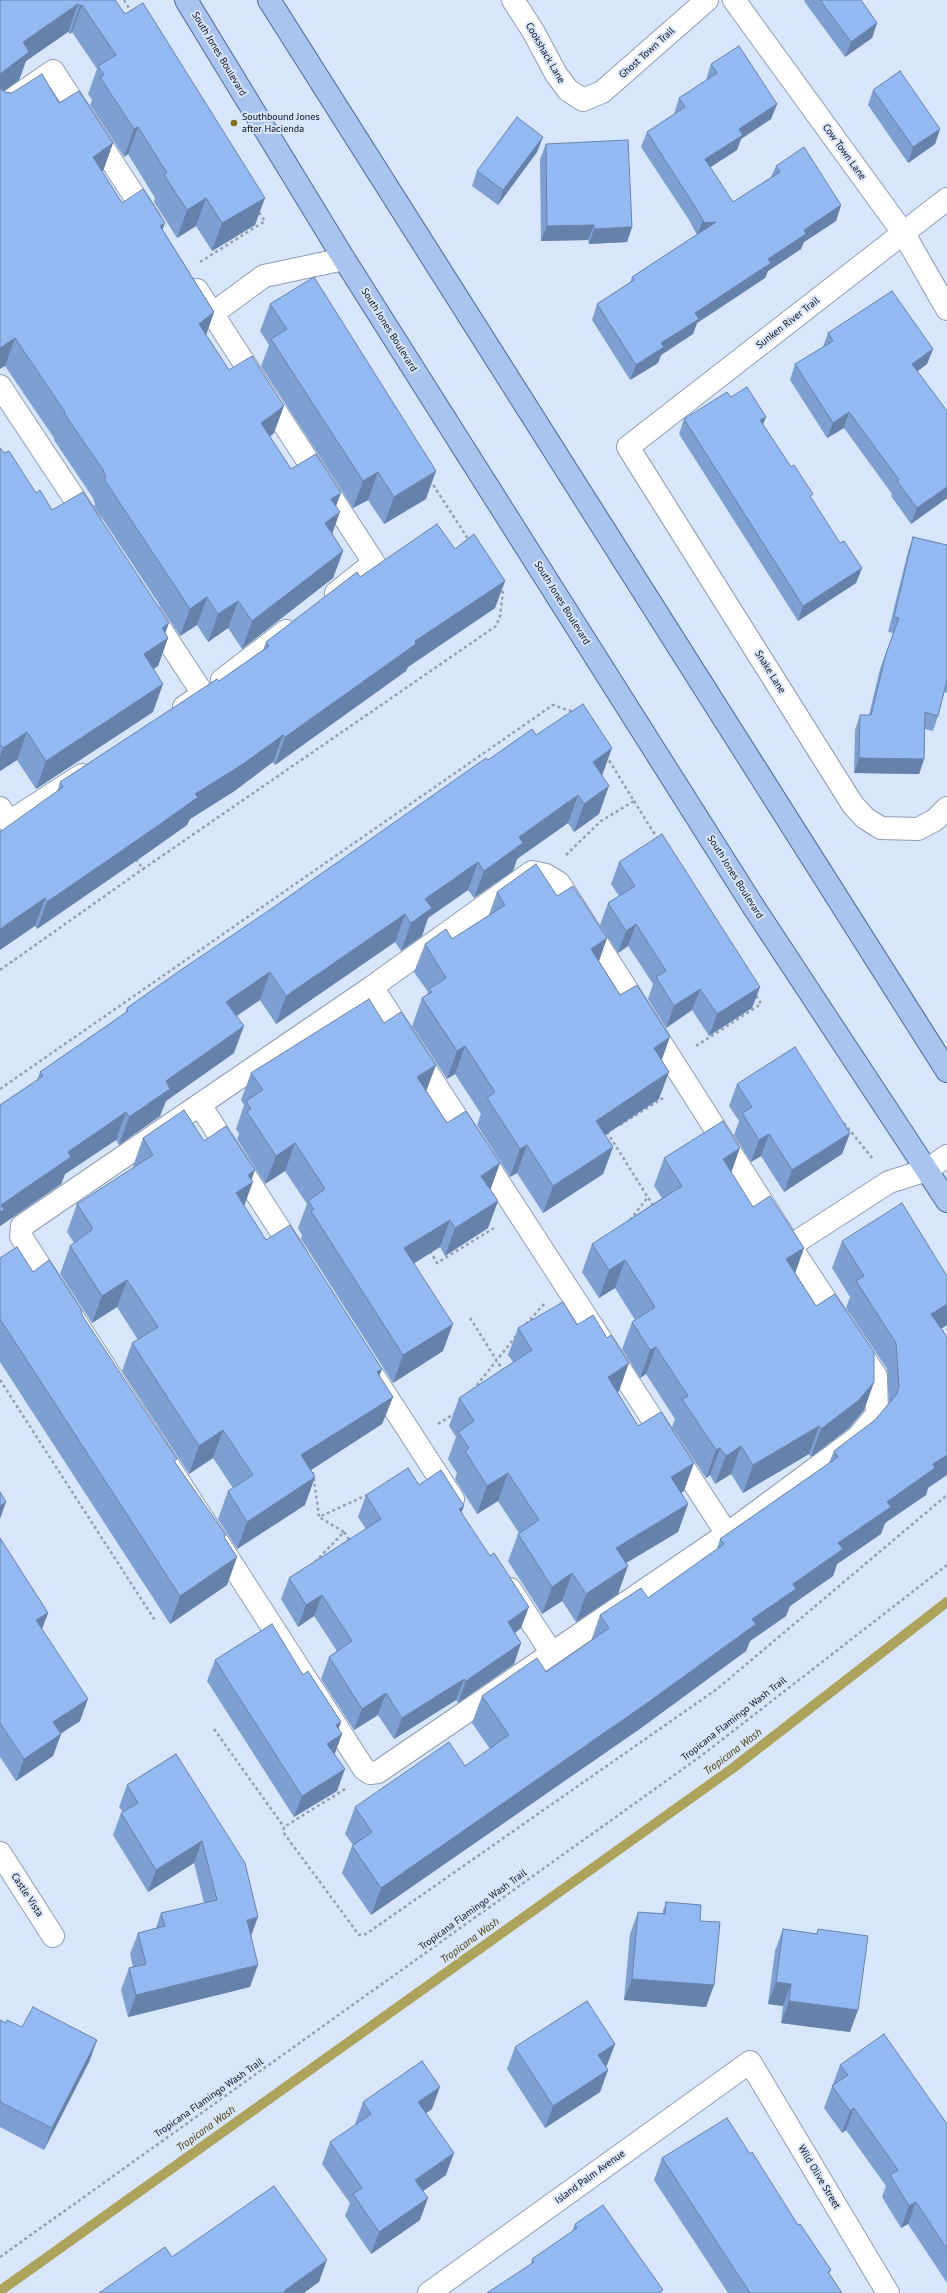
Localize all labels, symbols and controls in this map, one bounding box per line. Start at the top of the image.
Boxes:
street label: South Jones Boulevard [189,10,249,98]
street label: Cookshack Lane [523,21,567,85]
street label: Ghost Town Trail [617,25,677,81]
place label: Southbound Jones after Hacienda [242,111,320,134]
marker: Southbound Jones after Hacienda [229,118,239,128]
street label: Cow Town Lane [820,122,868,182]
street label: South Jones Boulevard [358,286,420,374]
street label: Sunken River Trail [754,295,822,351]
street label: South Jones Boulevard [531,559,593,647]
street label: Snake Lane [752,648,788,696]
street label: South Jones Boulevard [704,833,766,921]
street label: Tropicana Flamingo Wash Trail [679,1674,789,1764]
water label: Tropicana Wash [701,1726,765,1778]
street label: Tropicana Flamingo Wash Trail [417,1867,529,1953]
street label: Castle Vista [8,1871,46,1919]
water label: Tropicana Wash [438,1915,502,1967]
street label: Tropicana Flamingo Wash Trail [152,2056,266,2140]
water label: Tropicana Wash [174,2103,238,2155]
street label: Wild Olive Street [795,2143,843,2211]
street label: Island Palm Avenue [553,2148,627,2206]

